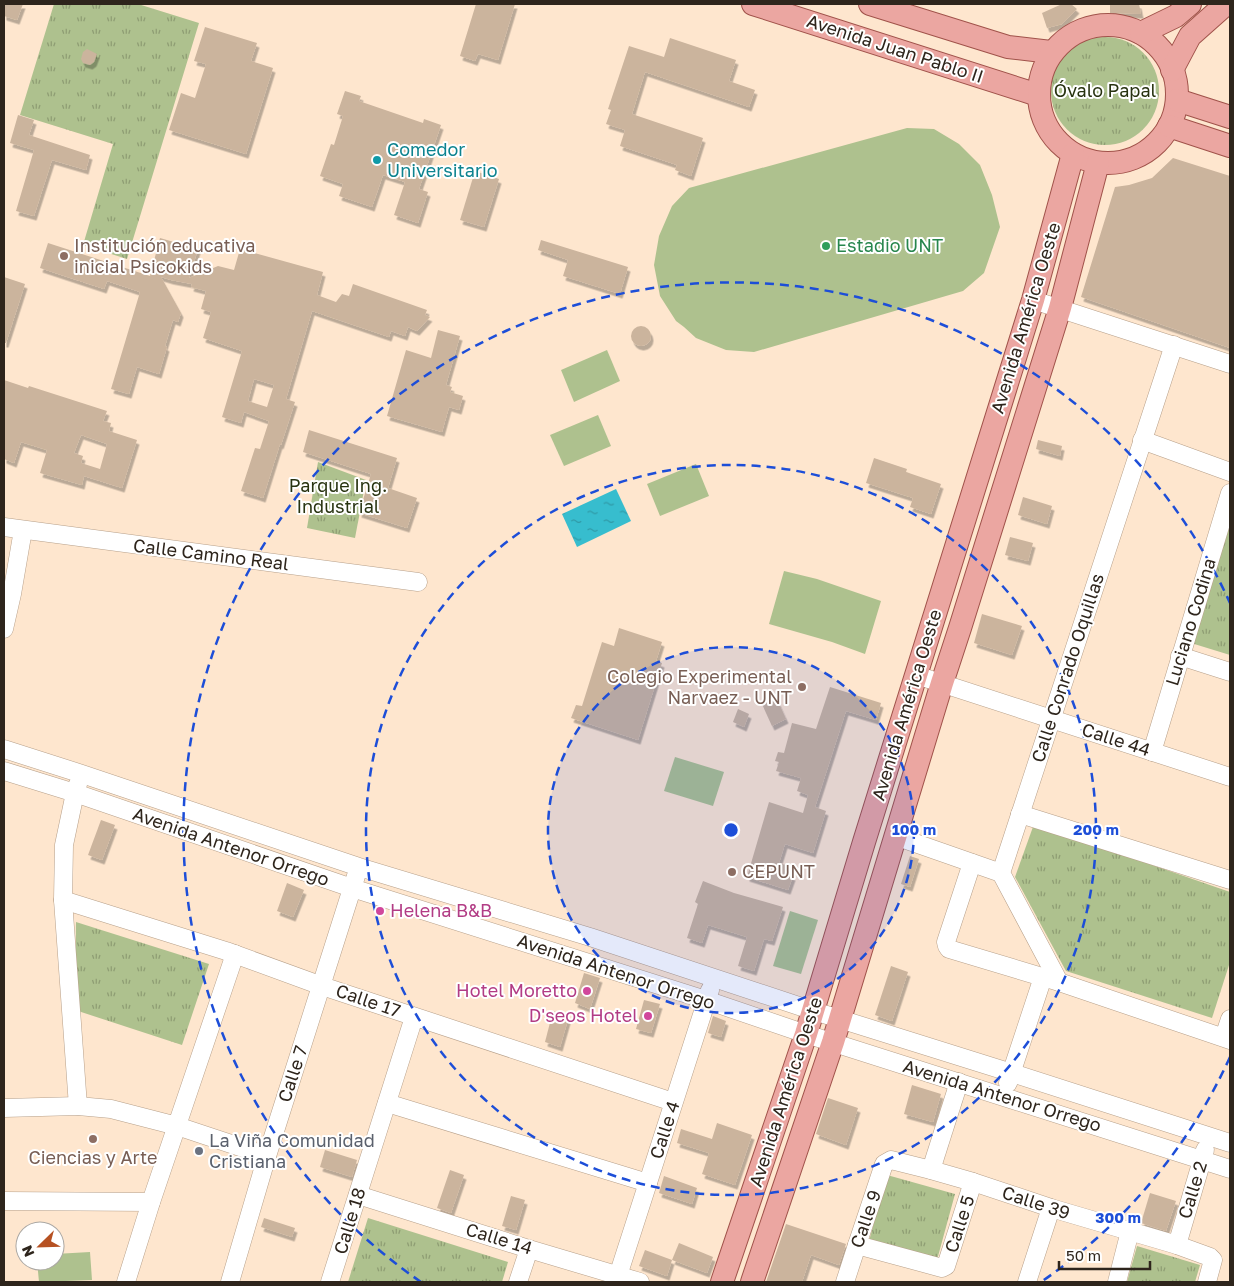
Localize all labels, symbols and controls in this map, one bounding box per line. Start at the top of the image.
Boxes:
street label: Avenida Juan Pablo II [804,9,986,87]
park label: Óvalo Papal [1054,79,1157,101]
place label: Comedor Universitario [387,138,498,181]
marker: Comedor Universitario [371,154,383,166]
street label: Avenida América Oeste [986,220,1065,416]
place label: Institución educativa inicial Psicokids [74,234,255,277]
place label: Estadio UNT [836,234,943,256]
marker: Estadio UNT [820,240,832,252]
marker: Institución educativa inicial Psicokids [58,250,70,262]
park label: Parque Ing. Industrial [289,474,387,517]
street label: Calle Camino Real [132,534,290,575]
street label: Luciano Codina [1160,555,1220,688]
street label: Calle Conrado Oquillas [1026,570,1108,765]
street label: Avenida América Oeste [867,607,946,803]
place label: Colegio Experimental Narvaez - UNT [607,665,792,708]
marker: Colegio Experimental Narvaez - UNT [796,681,808,693]
street label: Calle 44 [1079,718,1153,760]
street label: Avenida Antenor Orrego [130,802,332,890]
text: 100 m [892,820,936,838]
text: 200 m [1073,820,1119,838]
centre of rings [722,821,740,839]
place label: CEPUNT [742,860,815,882]
marker: CEPUNT [726,866,738,878]
place label: Helena B&B [390,899,492,921]
marker: Helena B&B [374,905,386,917]
street label: Avenida Antenor Orrego [515,929,718,1013]
street label: Calle 17 [333,979,404,1021]
place label: Hotel Moretto [456,979,577,1001]
marker: Hotel Moretto [581,985,593,997]
street label: Avenida América Oeste [744,994,826,1189]
place label: D'seos Hotel [529,1004,638,1026]
marker: D'seos Hotel [642,1010,654,1022]
street label: Calle 7 [273,1043,312,1105]
street label: Avenida Antenor Orrego [900,1054,1104,1136]
street label: Calle 4 [644,1098,684,1161]
place label: La Viña Comunidad Cristiana [209,1129,375,1172]
marker: Ciencias y Arte [87,1133,99,1145]
marker: La Viña Comunidad Cristiana [193,1145,205,1157]
place label: Ciencias y Arte [28,1146,158,1168]
street label: Calle 2 [1173,1158,1211,1221]
street label: Calle 39 [1000,1181,1073,1223]
street label: Calle 18 [329,1185,370,1257]
street label: Calle 9 [845,1187,885,1250]
street label: Calle 5 [939,1192,979,1255]
text: 300 m [1095,1208,1141,1226]
street label: Calle 14 [463,1218,535,1259]
north arrow [15,1221,65,1271]
scale bar [1059,1238,1150,1270]
text: N [18,1243,37,1259]
text: 50 m [1066,1246,1101,1264]

